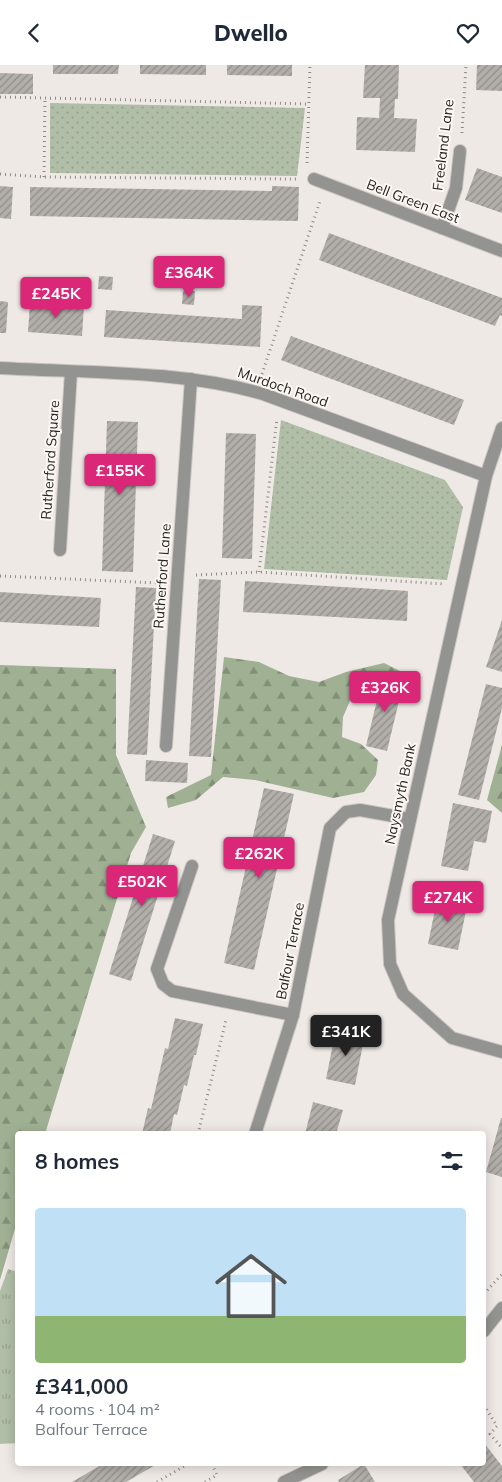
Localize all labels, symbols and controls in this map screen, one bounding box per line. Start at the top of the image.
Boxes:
icon: back [20,19,48,47]
text: Dwello [214,19,288,47]
icon: heart [454,19,482,47]
street label: Freeland Lane [428,98,458,192]
street label: Bell Green East [364,175,462,227]
pin: £364K [154,255,224,298]
text: £364K [164,262,214,282]
pin: £245K [21,277,91,319]
text: £245K [31,283,81,303]
street label: Murdoch Road [235,363,331,411]
street label: Rutherford Square [37,400,63,520]
pin: £155K [85,453,155,496]
text: £155K [95,460,145,480]
street label: Rutherford Lane [149,523,175,629]
pin: £326K [350,671,420,713]
text: £326K [360,677,410,697]
street label: Naysmyth Bank [380,741,420,846]
pin: £262K [224,837,294,879]
text: £262K [234,843,284,863]
pin: £502K [107,865,177,907]
text: £502K [117,871,167,891]
pin: £274K [413,881,483,923]
text: £274K [423,887,473,907]
street label: Balfour Terrace [272,901,308,1001]
pin: £341K [311,1015,381,1057]
text: £341K [321,1021,371,1041]
icon: filters [438,1147,466,1175]
text: 8 homes [35,1148,119,1174]
icon: home [206,1241,296,1331]
text: £341,000 [35,1373,128,1399]
text: 4 rooms · 104 m² [35,1399,160,1419]
text: Balfour Terrace [35,1419,148,1439]

